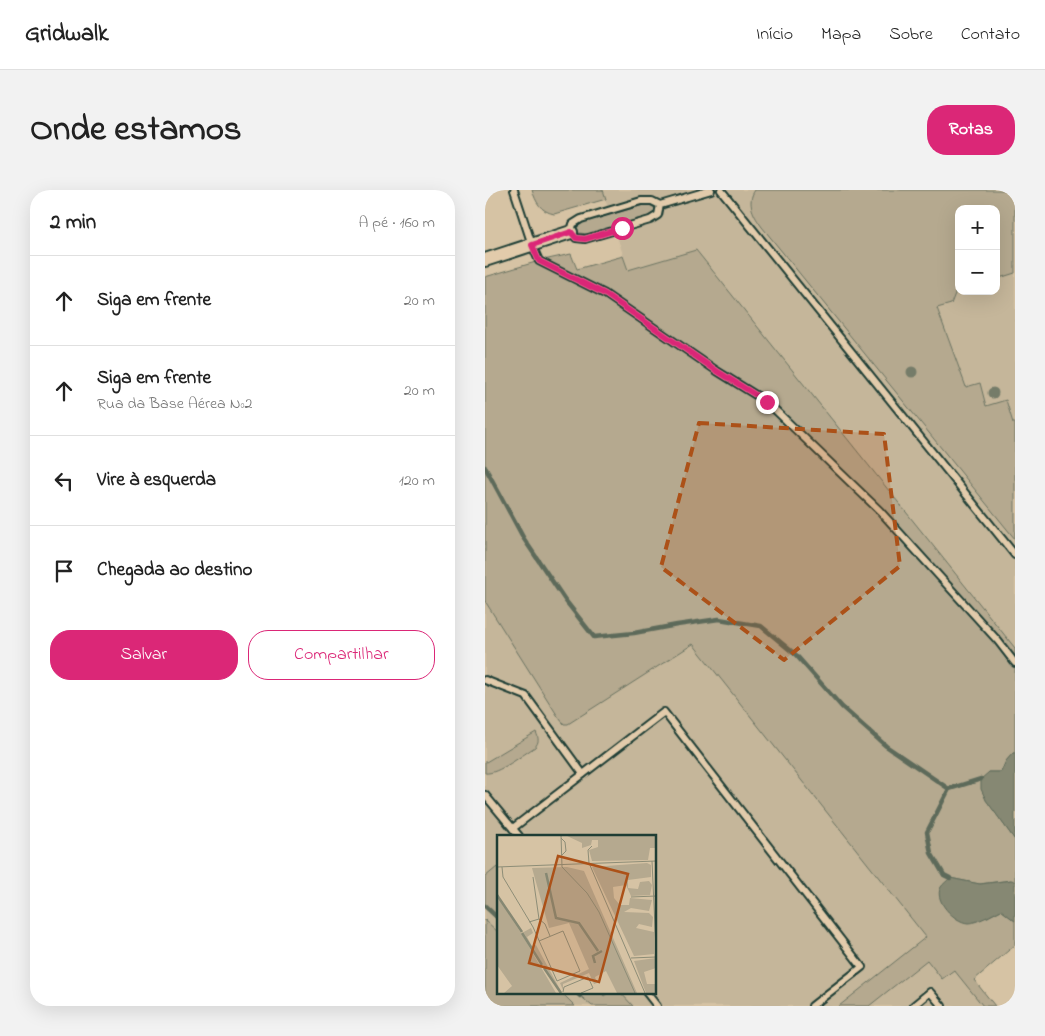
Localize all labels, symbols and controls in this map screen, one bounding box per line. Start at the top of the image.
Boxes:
text: Gridwalk [25,17,109,52]
text: Início [756,22,793,48]
text: Mapa [821,22,861,48]
text: Sobre [889,22,933,48]
text: Contato [961,22,1020,48]
text: Onde estamos [30,105,242,156]
button: Rotas [927,105,1015,155]
map controls [955,205,1000,295]
button: + [955,205,1000,250]
text: 2 min [50,208,96,238]
text: A pé · 160 m [358,211,435,235]
route start [611,217,634,240]
button: − [955,250,1000,295]
icon: ahead [50,287,78,315]
text: Siga em frente [97,287,211,314]
text: 20 m [404,289,435,313]
text: Siga em frente [97,365,211,392]
icon: ahead [50,377,78,405]
text: 20 m [404,379,435,403]
route end [756,391,779,414]
text: Rua da Base Aérea Nº2 [97,392,252,416]
icon: left [50,467,78,495]
text: Vire à esquerda [97,467,216,494]
text: 120 m [399,469,435,493]
icon: arrive [50,557,78,585]
text: Chegada ao destino [97,557,252,584]
button: Salvar [50,630,238,680]
button: Compartilhar [248,630,435,680]
inset map [497,835,656,994]

